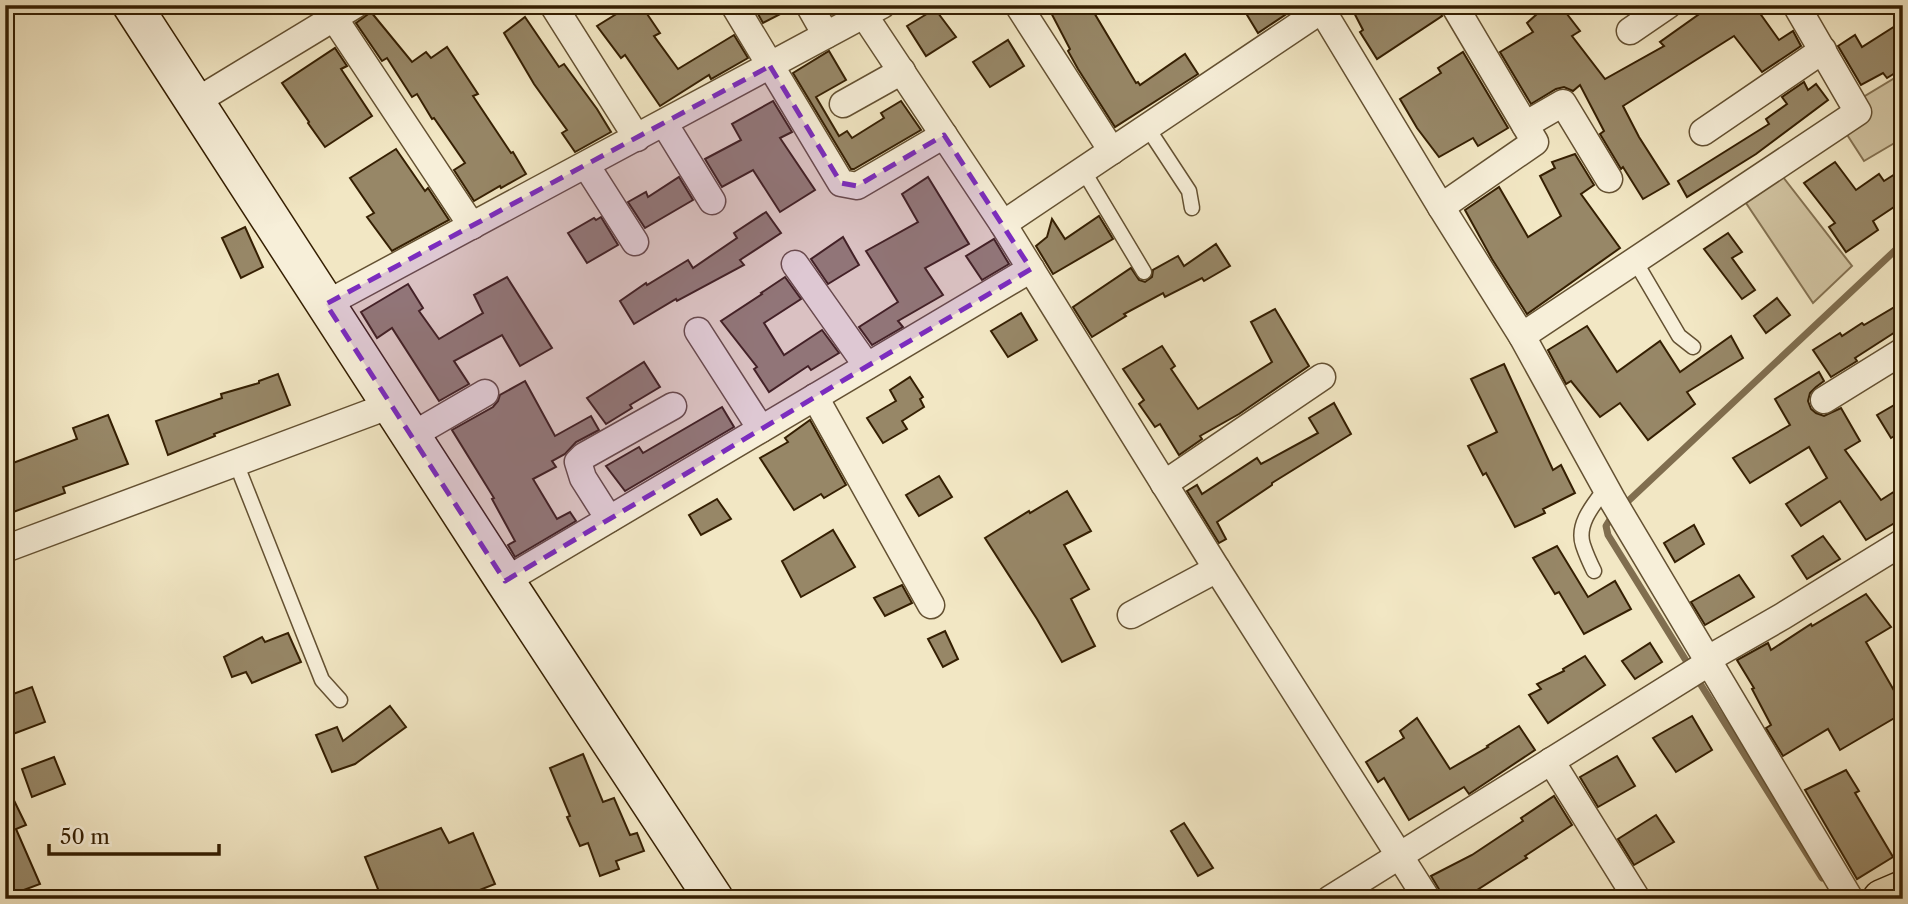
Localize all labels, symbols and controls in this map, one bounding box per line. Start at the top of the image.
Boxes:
scale bar [49,813,219,857]
text: 50 m [60,824,110,849]

